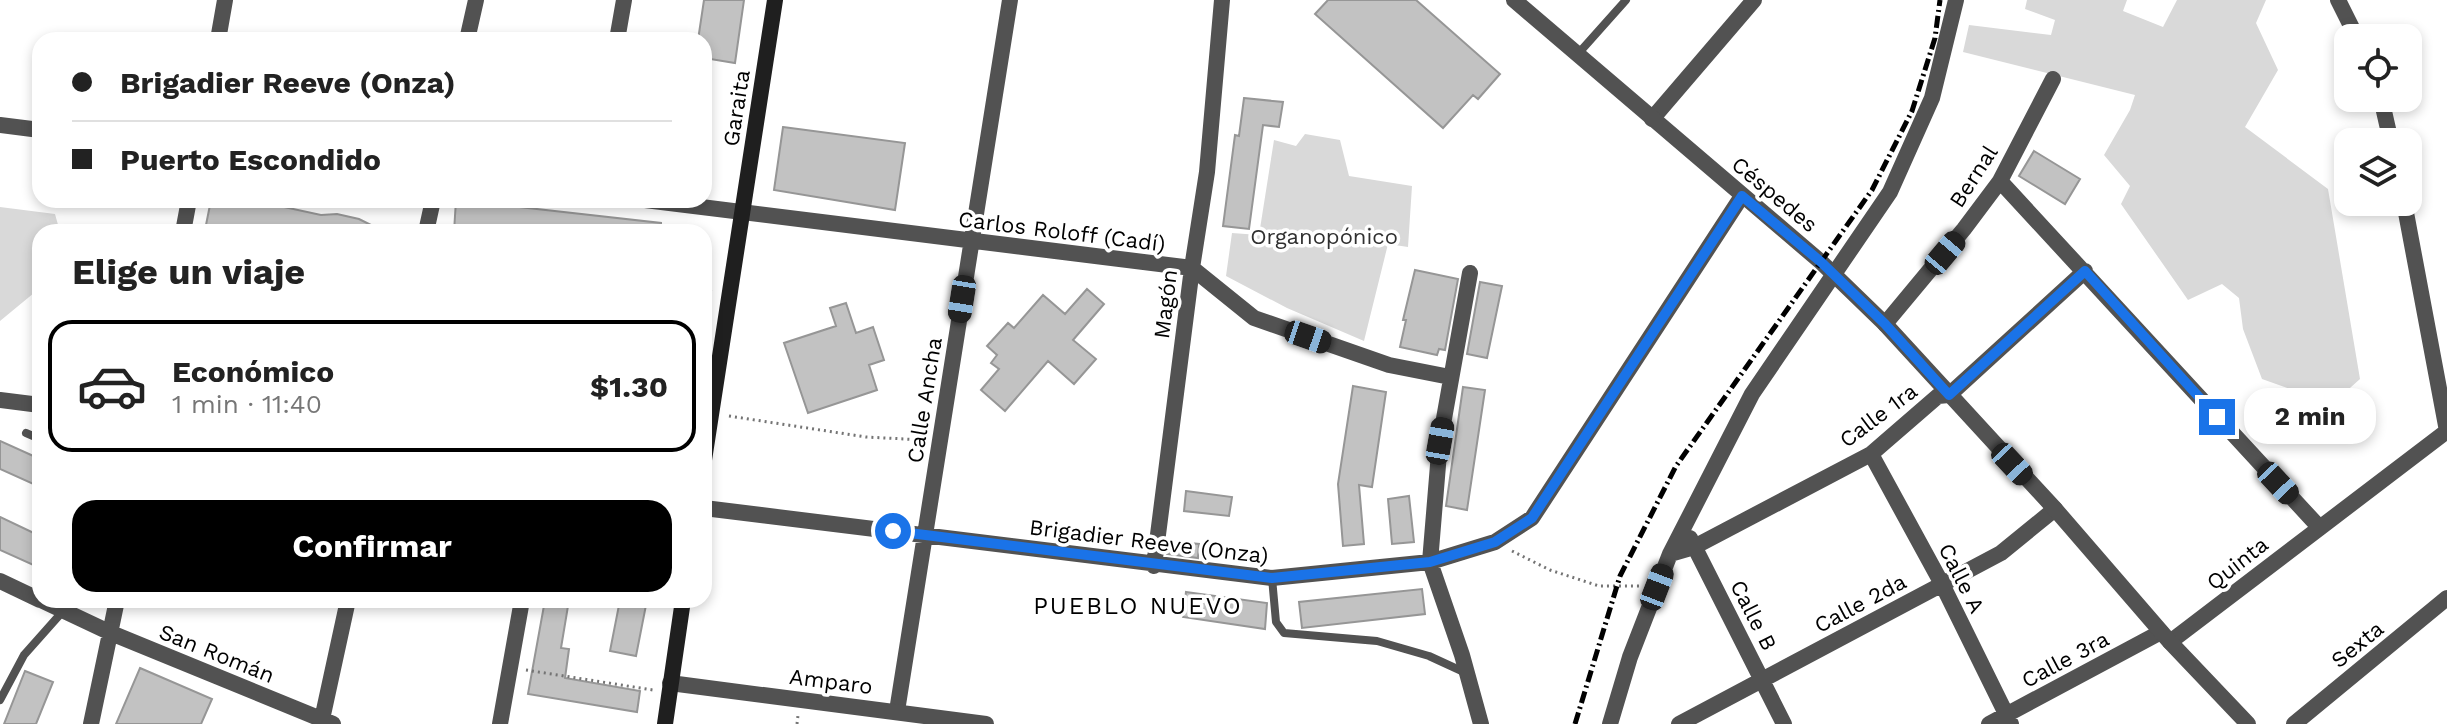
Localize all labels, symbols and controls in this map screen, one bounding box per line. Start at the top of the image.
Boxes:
map controls [2334,24,2422,216]
button: locate [2334,24,2422,112]
text: Brigadier Reeve (Onza) [120,65,456,100]
street label: Garaita [718,68,755,148]
button: layers [2334,128,2422,216]
street label: Bernal [1944,140,2003,212]
text: Puerto Escondido [120,142,381,177]
street label: Céspedes [1727,151,1823,237]
street label: Carlos Roloff (Cadí) [957,206,1167,257]
park label: Organopónico [1250,224,1398,249]
car [1920,227,1970,279]
text: Elige un viaje [72,251,305,293]
street label: Magón [1149,268,1182,340]
car [946,273,978,325]
car [1281,318,1335,356]
street label: Calle Ancha [902,335,947,465]
icon: car [76,350,148,422]
text: Económico [172,354,334,389]
text: $1.30 [590,369,668,404]
street label: Calle 1ra [1835,378,1922,453]
text: 1 min · 11:40 [172,389,322,419]
callout: 2 min [2245,389,2377,445]
route end [2199,399,2235,435]
text: 2 min [2274,401,2346,431]
car [1424,415,1456,467]
car [1987,438,2037,490]
car [2253,457,2303,509]
button: Confirmar [72,500,672,592]
route start [875,513,911,549]
street label: Brigadier Reeve (Onza) [1028,514,1270,569]
street label: Quinta [2202,532,2273,595]
street label: Calle A [1933,539,1990,617]
car [1637,560,1677,614]
street label: Calle 2da [1810,569,1910,638]
street label: Calle B [1725,576,1782,655]
district label: PUEBLO NUEVO [1033,592,1243,620]
street label: Sexta [2326,616,2388,673]
street label: San Román [156,619,278,688]
street label: Calle 3ra [2017,626,2113,693]
street label: Amparo [788,664,874,699]

